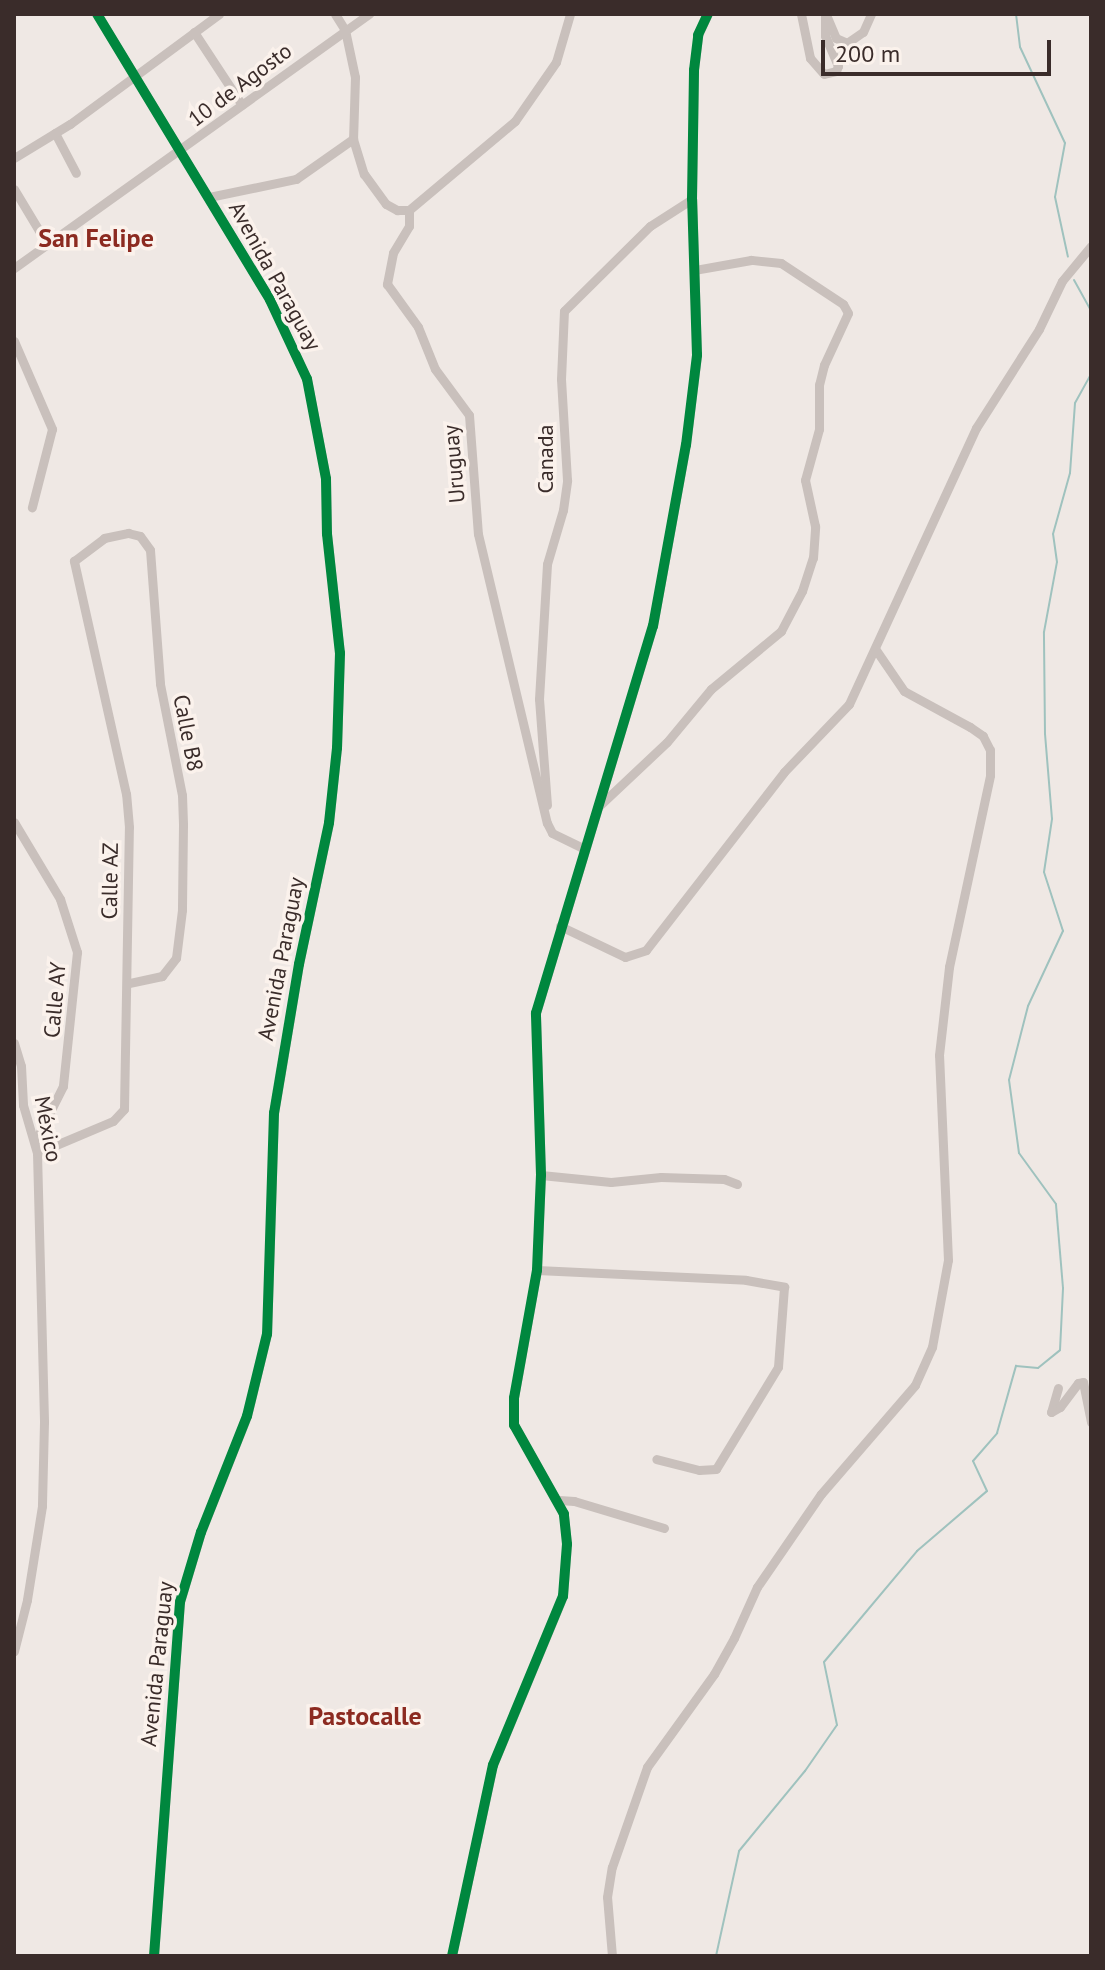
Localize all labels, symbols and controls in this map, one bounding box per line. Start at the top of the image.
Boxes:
scale bar [825,24,1055,74]
street label: 10 de Agosto [183,37,297,133]
text: 200 m [835,38,900,69]
street label: Avenida Paraguay [223,197,327,355]
district label: San Felipe [38,222,154,254]
street label: Uruguay [437,424,471,504]
street label: Canada [533,425,559,493]
street label: Calle B8 [168,692,208,774]
street label: Calle AZ [96,842,124,920]
street label: Avenida Paraguay [252,875,310,1043]
street label: Calle AY [39,961,71,1039]
street label: México [29,1094,67,1164]
street label: Avenida Paraguay [135,1580,179,1748]
district label: Pastocalle [308,1700,422,1732]

